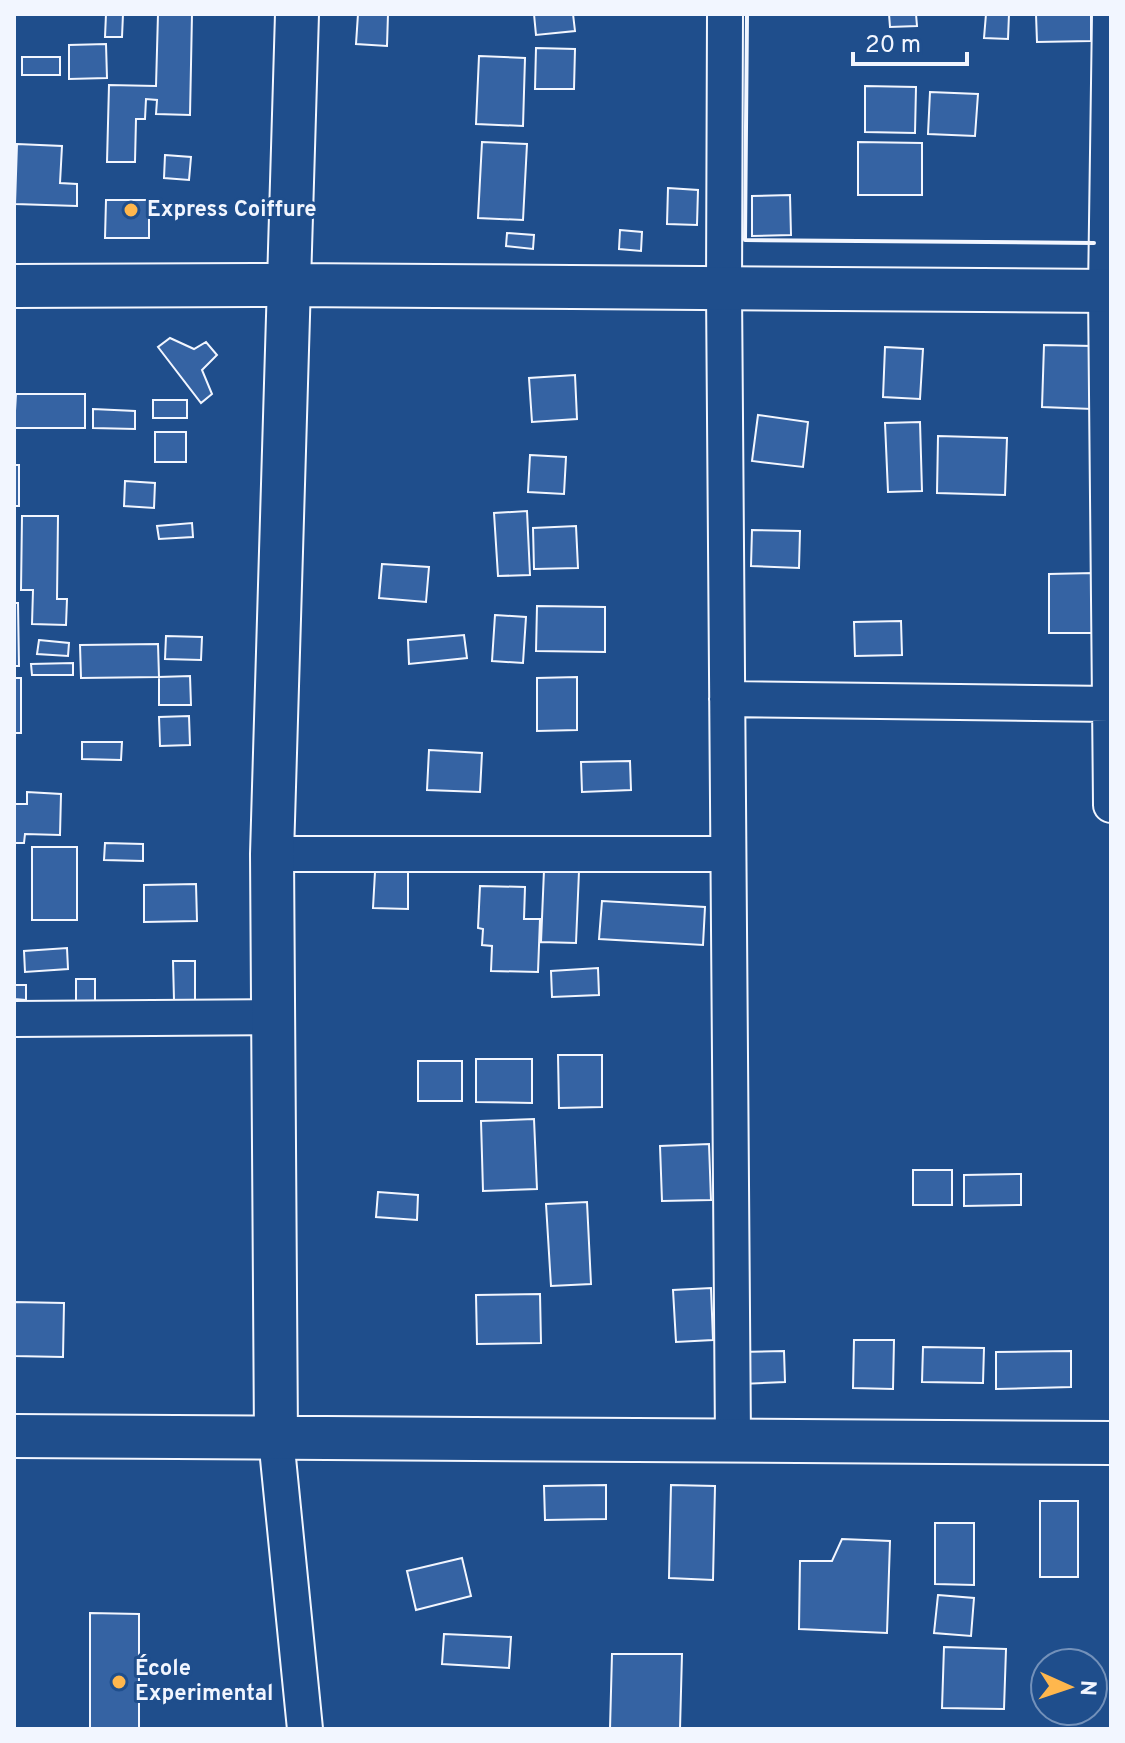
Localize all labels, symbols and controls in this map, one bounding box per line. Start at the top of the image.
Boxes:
scale bar [853,16,967,66]
text: 20 m [865,31,921,61]
place label: Express Coiffure [147,197,317,224]
marker: Express Coiffure [122,201,140,219]
north arrow [1029,1647,1109,1727]
place label: École Experimental [135,1654,274,1708]
marker: École Experimental [110,1673,128,1691]
text: N [1073,1679,1100,1697]

